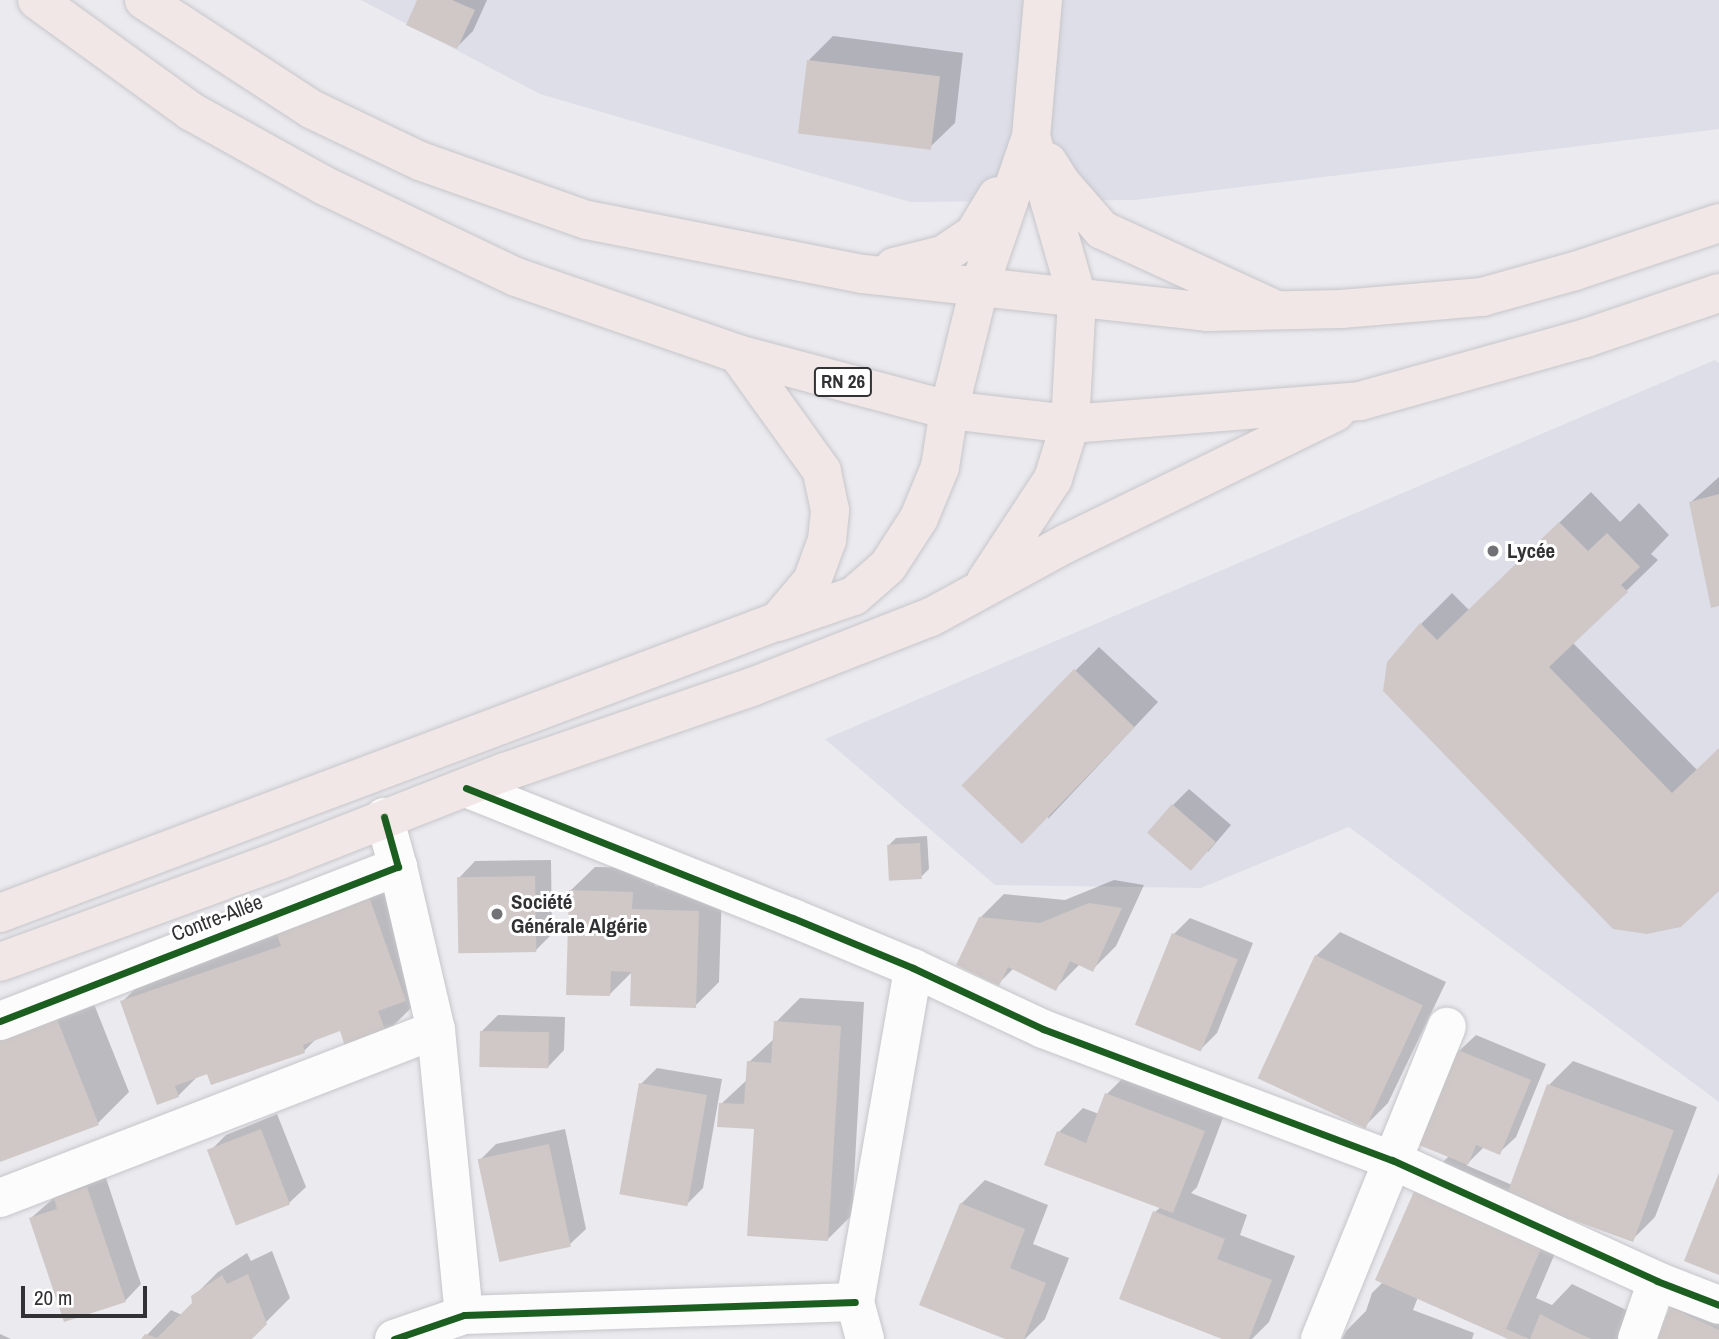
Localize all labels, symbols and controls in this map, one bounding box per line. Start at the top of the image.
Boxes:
road number: RN 26 [813,366,873,398]
place label: Lycée [1507,538,1555,564]
marker: Lycée [1485,543,1501,559]
street label: Contre-Allée [168,889,266,947]
place label: Société Générale Algérie [511,889,648,939]
marker: Société Générale Algérie [489,906,505,922]
scale bar [24,1272,150,1316]
text: 20 m [34,1283,72,1312]

